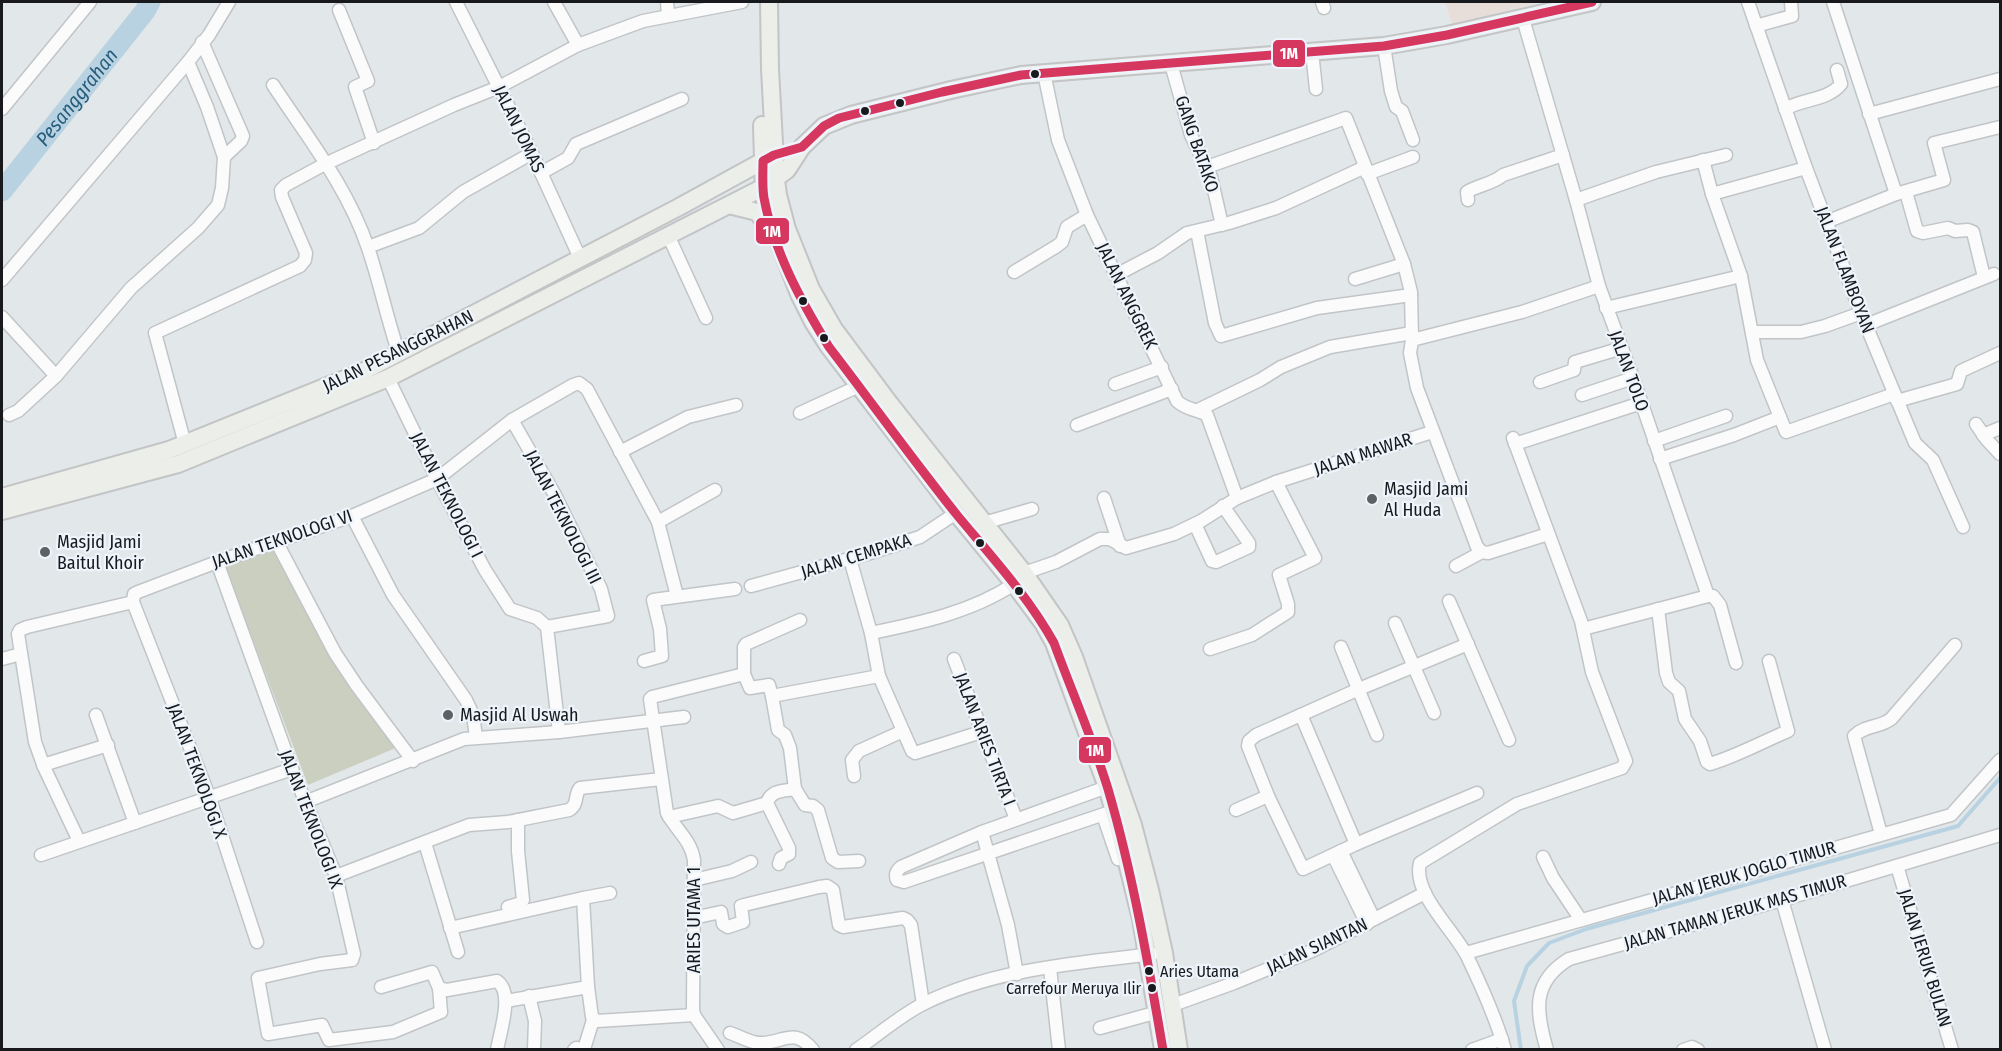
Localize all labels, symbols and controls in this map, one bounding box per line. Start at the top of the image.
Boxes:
line badge: 1M [1272,39,1306,68]
water label: Pesanggrahan [31,44,123,150]
text: 1M [1280,44,1299,63]
unlabelled marker [1029,68,1041,80]
street label: JALAN JOMAS [488,82,550,176]
street label: GANG BATAKO [1170,93,1224,195]
unlabelled marker [894,97,906,109]
unlabelled marker [859,105,871,117]
street label: JALAN FLAMBOYAN [1811,203,1879,337]
line badge: 1M [755,217,790,245]
text: 1M [763,222,782,241]
street label: JALAN ANGGREK [1092,239,1162,353]
unlabelled marker [797,295,809,307]
street label: JALAN PESANGGRAHAN [319,305,477,397]
street label: JALAN TOLO [1604,328,1654,414]
unlabelled marker [818,332,830,344]
street label: JALAN MAWAR [1311,428,1415,480]
street label: JALAN TEKNOLOGI I [406,429,488,561]
street label: JALAN TEKNOLOGI III [520,446,606,588]
place label: Masjid Jami Al Huda [1384,478,1468,521]
marker: Masjid Jami Al Huda [1365,492,1379,506]
street label: JALAN TEKNOLOGI VI [209,505,355,573]
street label: JALAN CEMPAKA [798,529,914,583]
place label: Masjid Jami Baitul Khoir [57,531,144,574]
unlabelled marker [974,537,986,549]
marker: Masjid Jami Baitul Khoir [38,545,52,559]
unlabelled marker [1013,585,1025,597]
street label: JALAN ARIES TIRTA I [950,669,1020,809]
street label: JALAN TEKNOLOGI X [162,701,232,842]
place label: Masjid Al Uswah [460,704,579,726]
marker: Masjid Al Uswah [441,708,455,722]
line badge: 1M [1078,736,1112,764]
text: 1M [1086,741,1105,760]
street label: JALAN TEKNOLOGI IX [274,747,348,892]
street label: JALAN JERUK JOGLO TIMUR [1650,836,1838,910]
street label: ARIES UTAMA 1 [683,867,705,973]
street label: JALAN TAMAN JERUK MAS TIMUR [1621,870,1849,954]
street label: JALAN JERUK BULAN [1894,886,1956,1030]
street label: JALAN SIANTAN [1263,913,1371,979]
place label: Aries Utama [1160,962,1239,981]
marker: Aries Utama [1143,965,1155,977]
place label: Carrefour Meruya Ilir [1006,979,1141,998]
marker: Carrefour Meruya Ilir [1146,982,1158,994]

